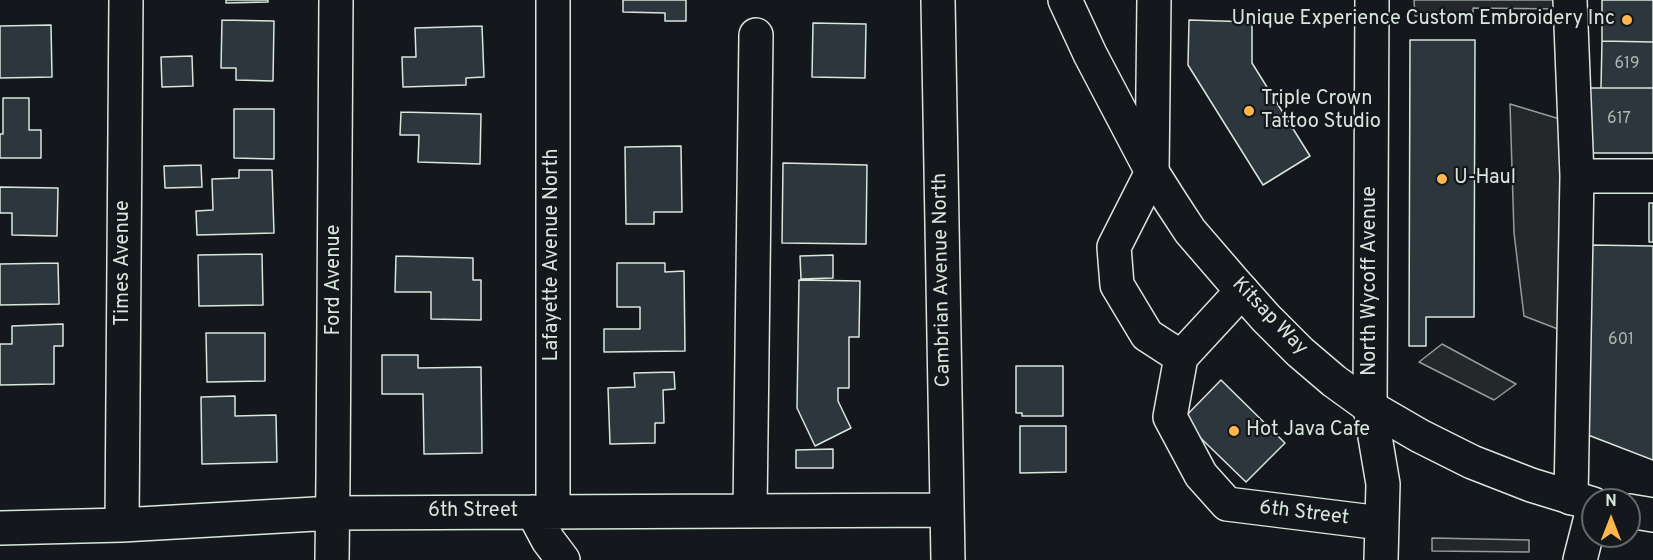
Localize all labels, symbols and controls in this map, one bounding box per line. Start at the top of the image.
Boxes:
place label: Unique Experience Custom Embroidery Inc [1232,8,1615,32]
marker: Unique Experience Custom Embroidery Inc [1620,13,1634,27]
house number: 619 [1614,55,1640,75]
place label: Triple Crown Tattoo Studio [1261,88,1381,135]
marker: Triple Crown Tattoo Studio [1242,104,1256,118]
house number: 617 [1607,110,1631,130]
street label: Lafayette Avenue North [541,148,565,362]
place label: U-Haul [1454,167,1516,191]
street label: Cambrian Avenue North [929,172,957,388]
marker: U-Haul [1435,172,1449,186]
street label: North Wycoff Avenue [1359,186,1383,376]
street label: Times Avenue [112,200,136,326]
street label: Ford Avenue [323,225,347,335]
street label: Kitsap Way [1226,273,1312,361]
house number: 601 [1608,331,1634,351]
place label: Hot Java Cafe [1246,419,1370,443]
marker: Hot Java Cafe [1227,424,1241,438]
north arrow [1581,488,1641,548]
text: N [1605,492,1617,512]
street label: 6th Street [1258,497,1350,531]
street label: 6th Street [428,500,518,524]

